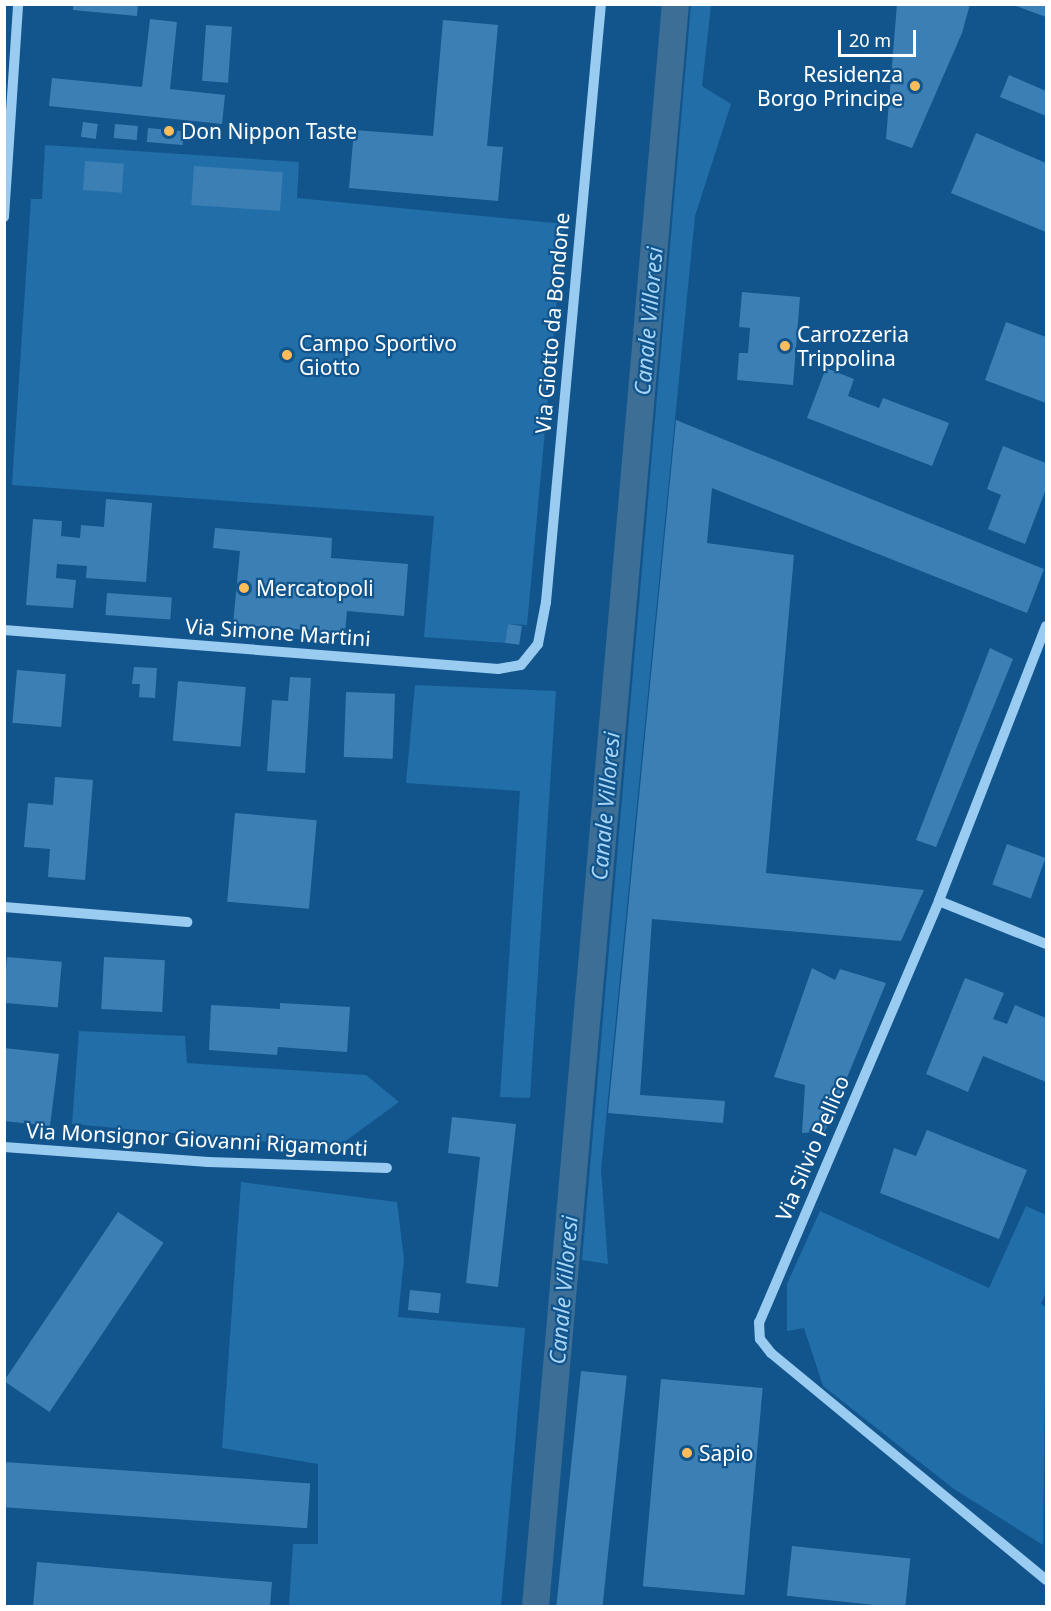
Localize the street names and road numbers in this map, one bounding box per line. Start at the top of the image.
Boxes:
street label: Via Giotto da Bondone [530,211,574,435]
street label: Via Simone Martini [184,613,372,651]
street label: Via Silvio Pellico [770,1072,854,1224]
street label: Via Monsignor Giovanni Rigamonti [26,1117,368,1161]

